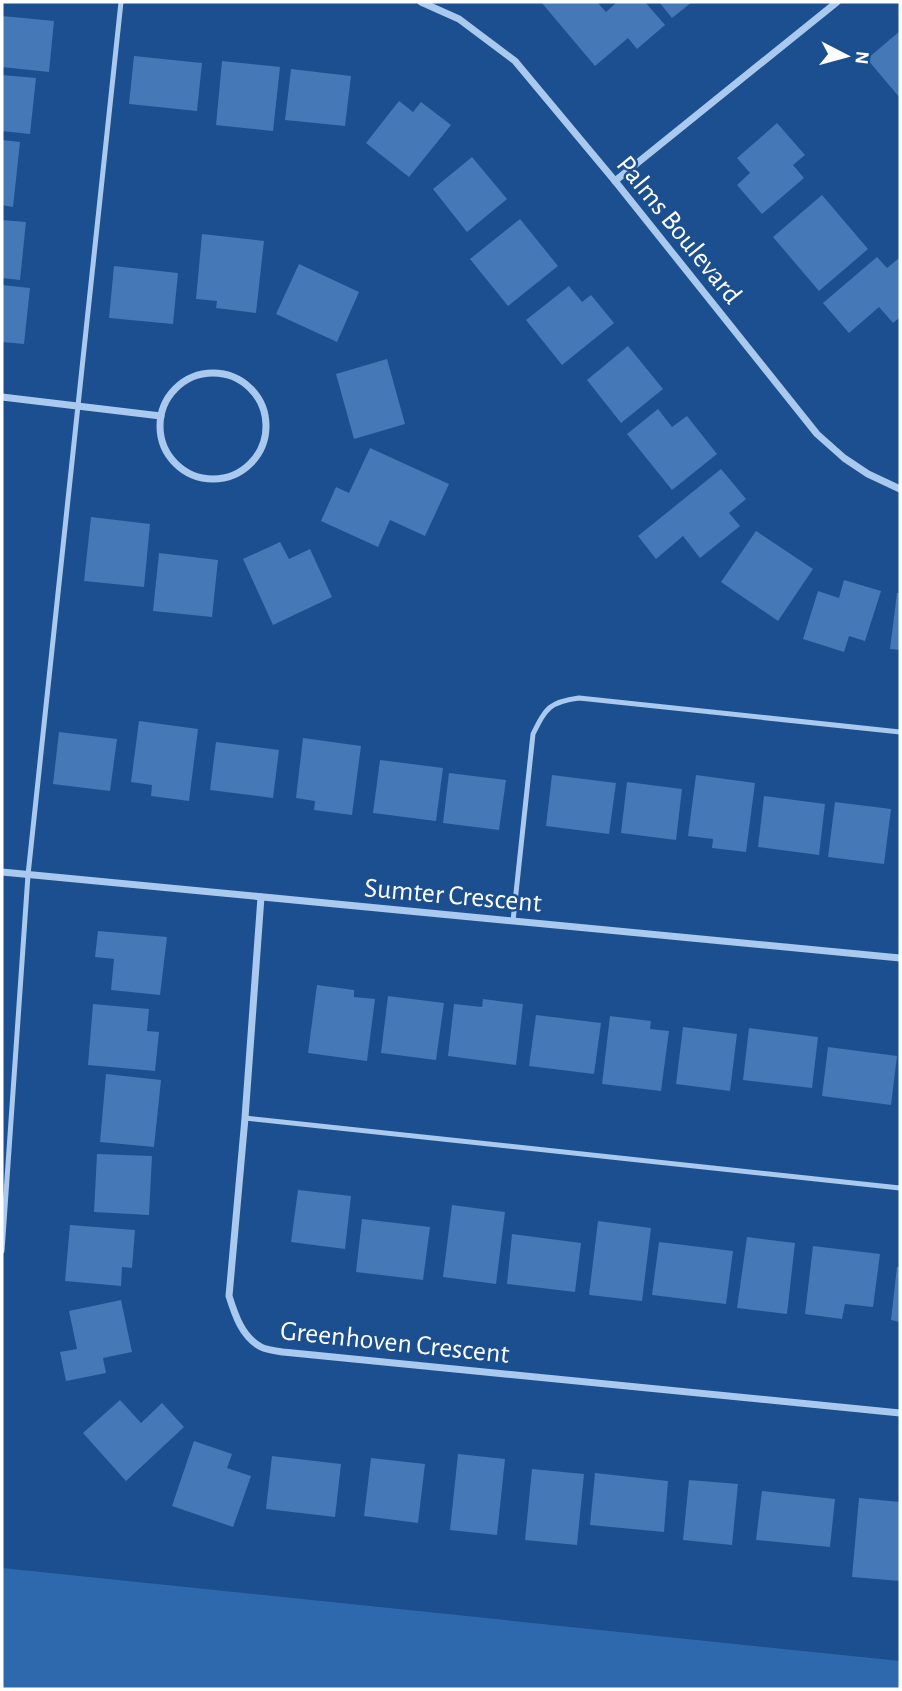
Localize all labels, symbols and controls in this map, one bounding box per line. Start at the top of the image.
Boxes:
north arrow [811,21,881,91]
text: N [851,50,872,65]
street label: Palms Boulevard [611,151,746,309]
street label: Sumter Crescent [363,874,543,918]
street label: Greenhoven Crescent [279,1317,511,1369]

